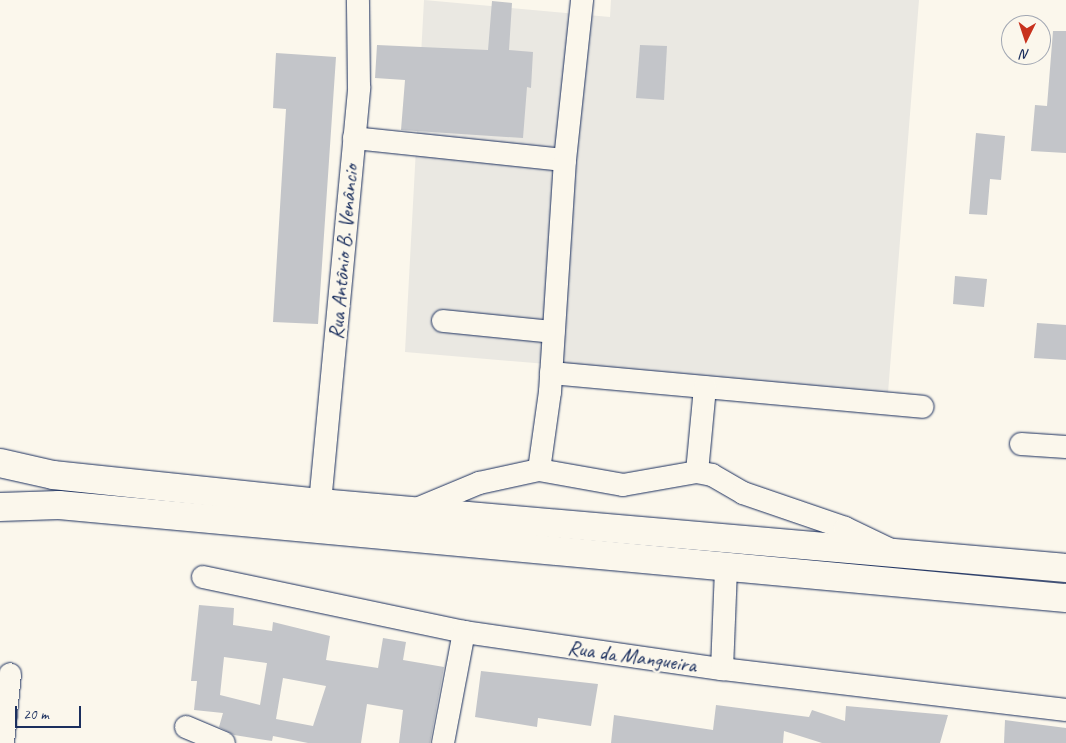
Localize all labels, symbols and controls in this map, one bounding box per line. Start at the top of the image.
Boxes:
north arrow [1001,15,1051,65]
text: N [1020,46,1030,63]
street label: Rua Antônio B. Venâncio [323,164,363,340]
street label: Rua da Mangueira [566,634,698,678]
scale bar [18,696,84,728]
text: 20 m [23,705,49,724]

